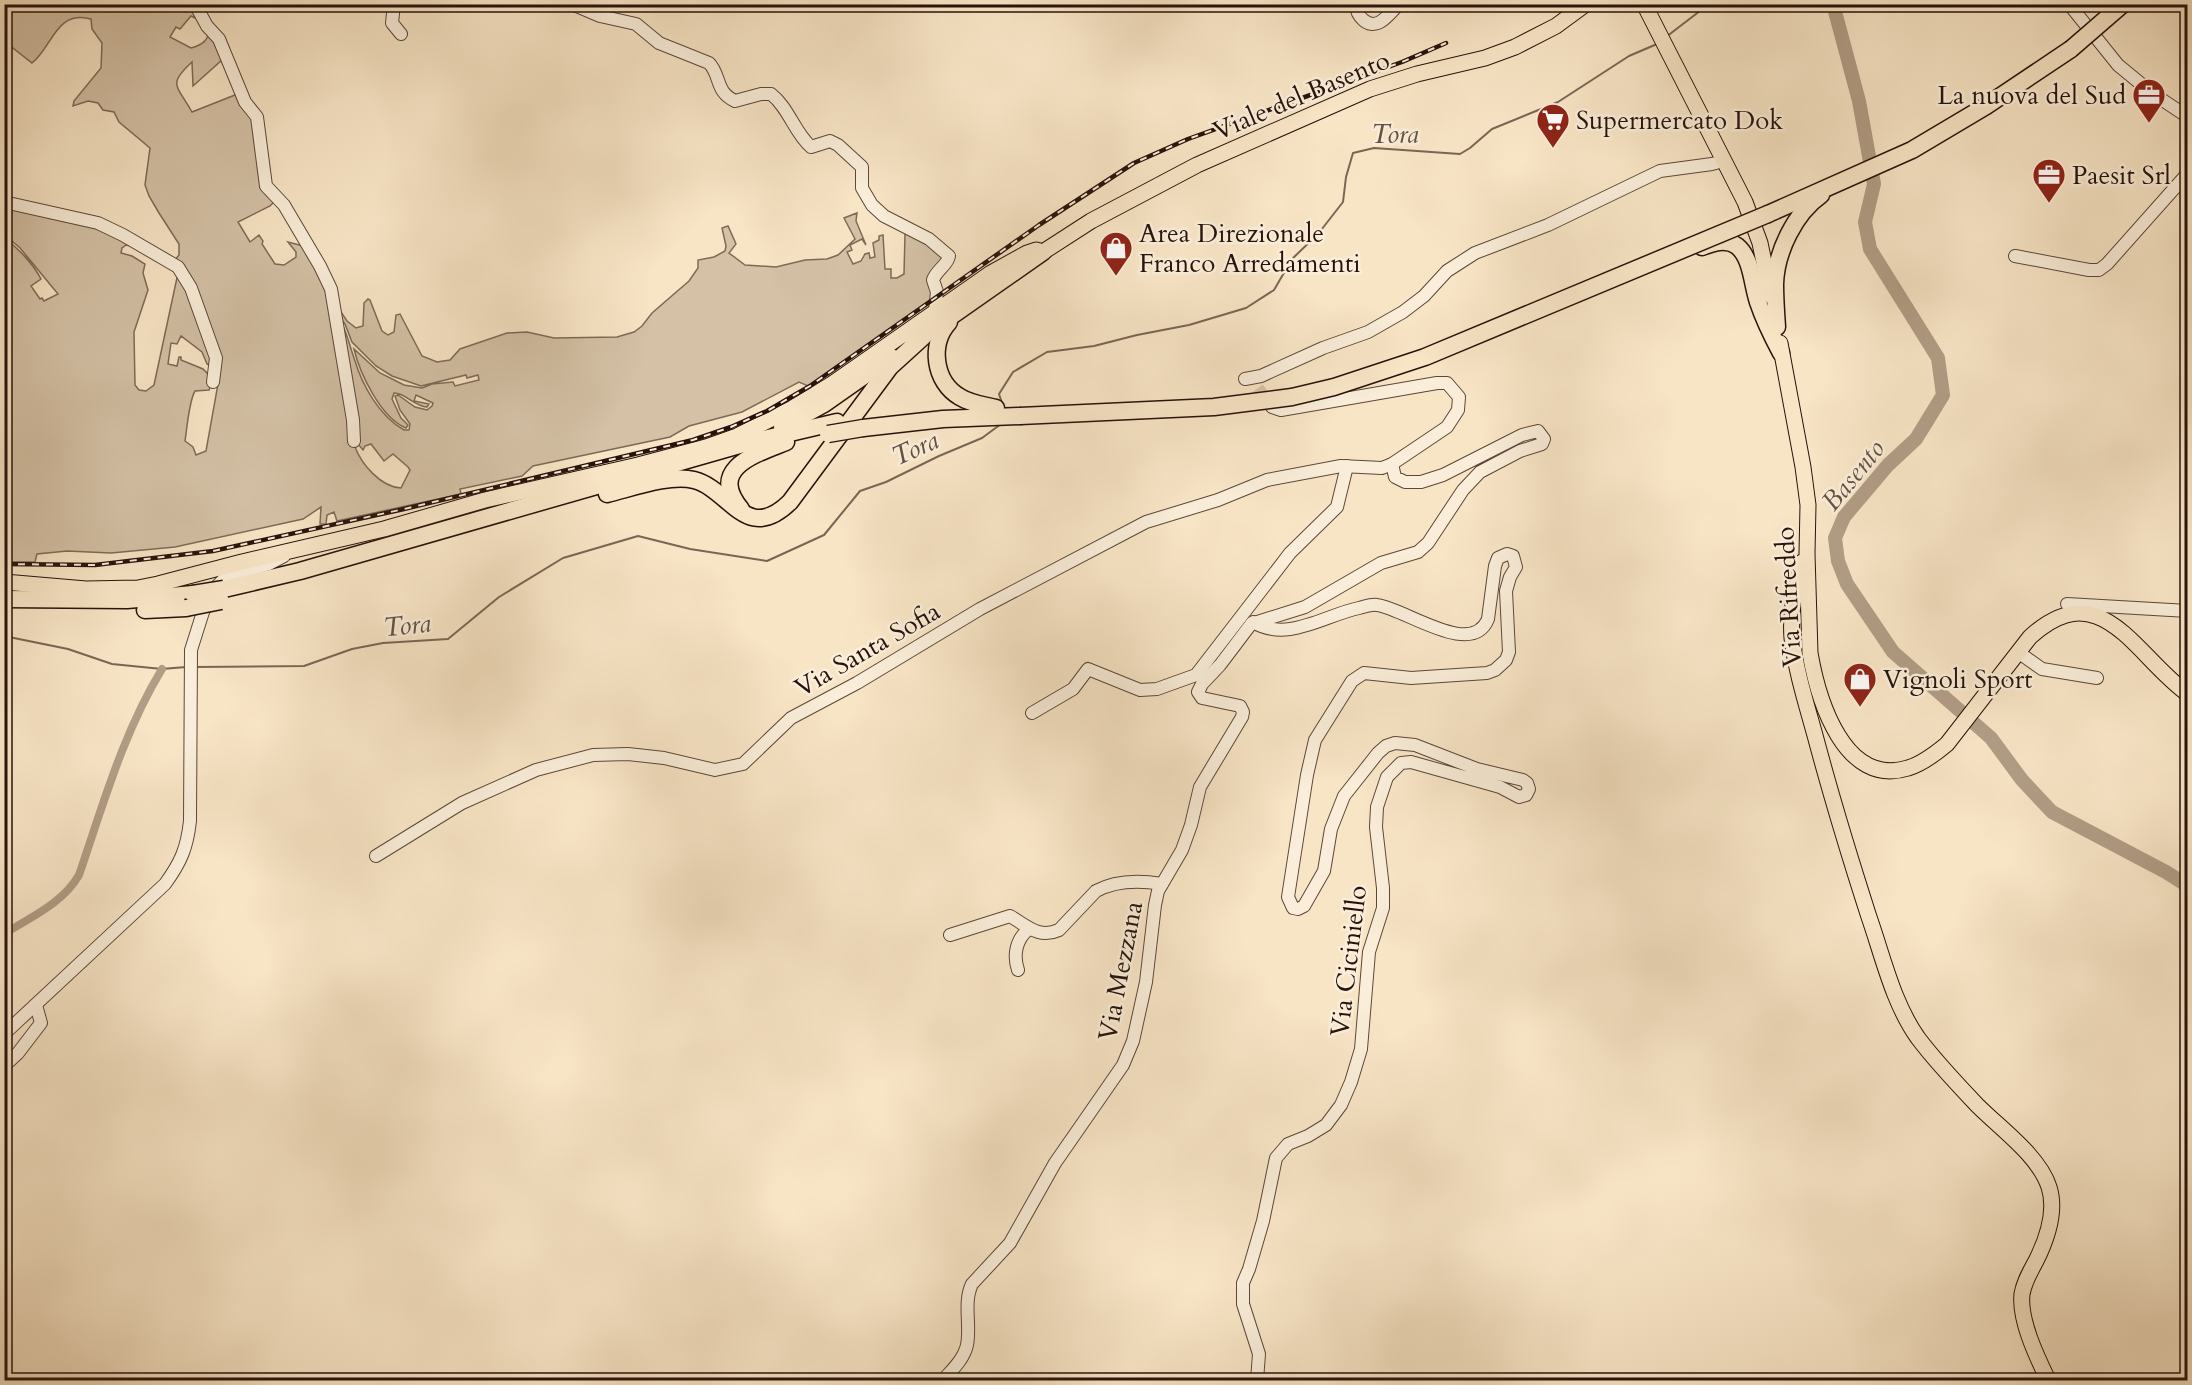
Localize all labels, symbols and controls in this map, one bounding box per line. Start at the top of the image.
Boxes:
street label: Viale del Basento [1207,42,1395,148]
office icon: La nuova del Sud [2131,77,2167,124]
place label: La nuova del Sud [1937,78,2126,113]
supermarket icon: Supermercato Dok [1535,102,1571,149]
place label: Supermercato Dok [1576,103,1783,138]
water label: Tora [1371,116,1419,153]
office icon: Paesit Srl [2031,157,2067,204]
place label: Paesit Srl [2072,158,2171,193]
place label: Area Direzionale Franco Arredamenti [1139,216,1361,281]
shop icon: Area Direzionale Franco Arredamenti [1098,230,1134,277]
water label: Tora [886,422,945,475]
water label: Basento [1813,431,1894,519]
street label: Via Rifreddo [1767,526,1810,668]
street label: Via Santa Sofia [788,594,947,705]
water label: Tora [381,605,433,646]
shop icon: Vignoli Sport [1842,661,1878,708]
place label: Vignoli Sport [1883,662,2032,697]
street label: Via Ciciniello [1322,883,1375,1039]
street label: Via Mezzana [1090,898,1151,1044]

